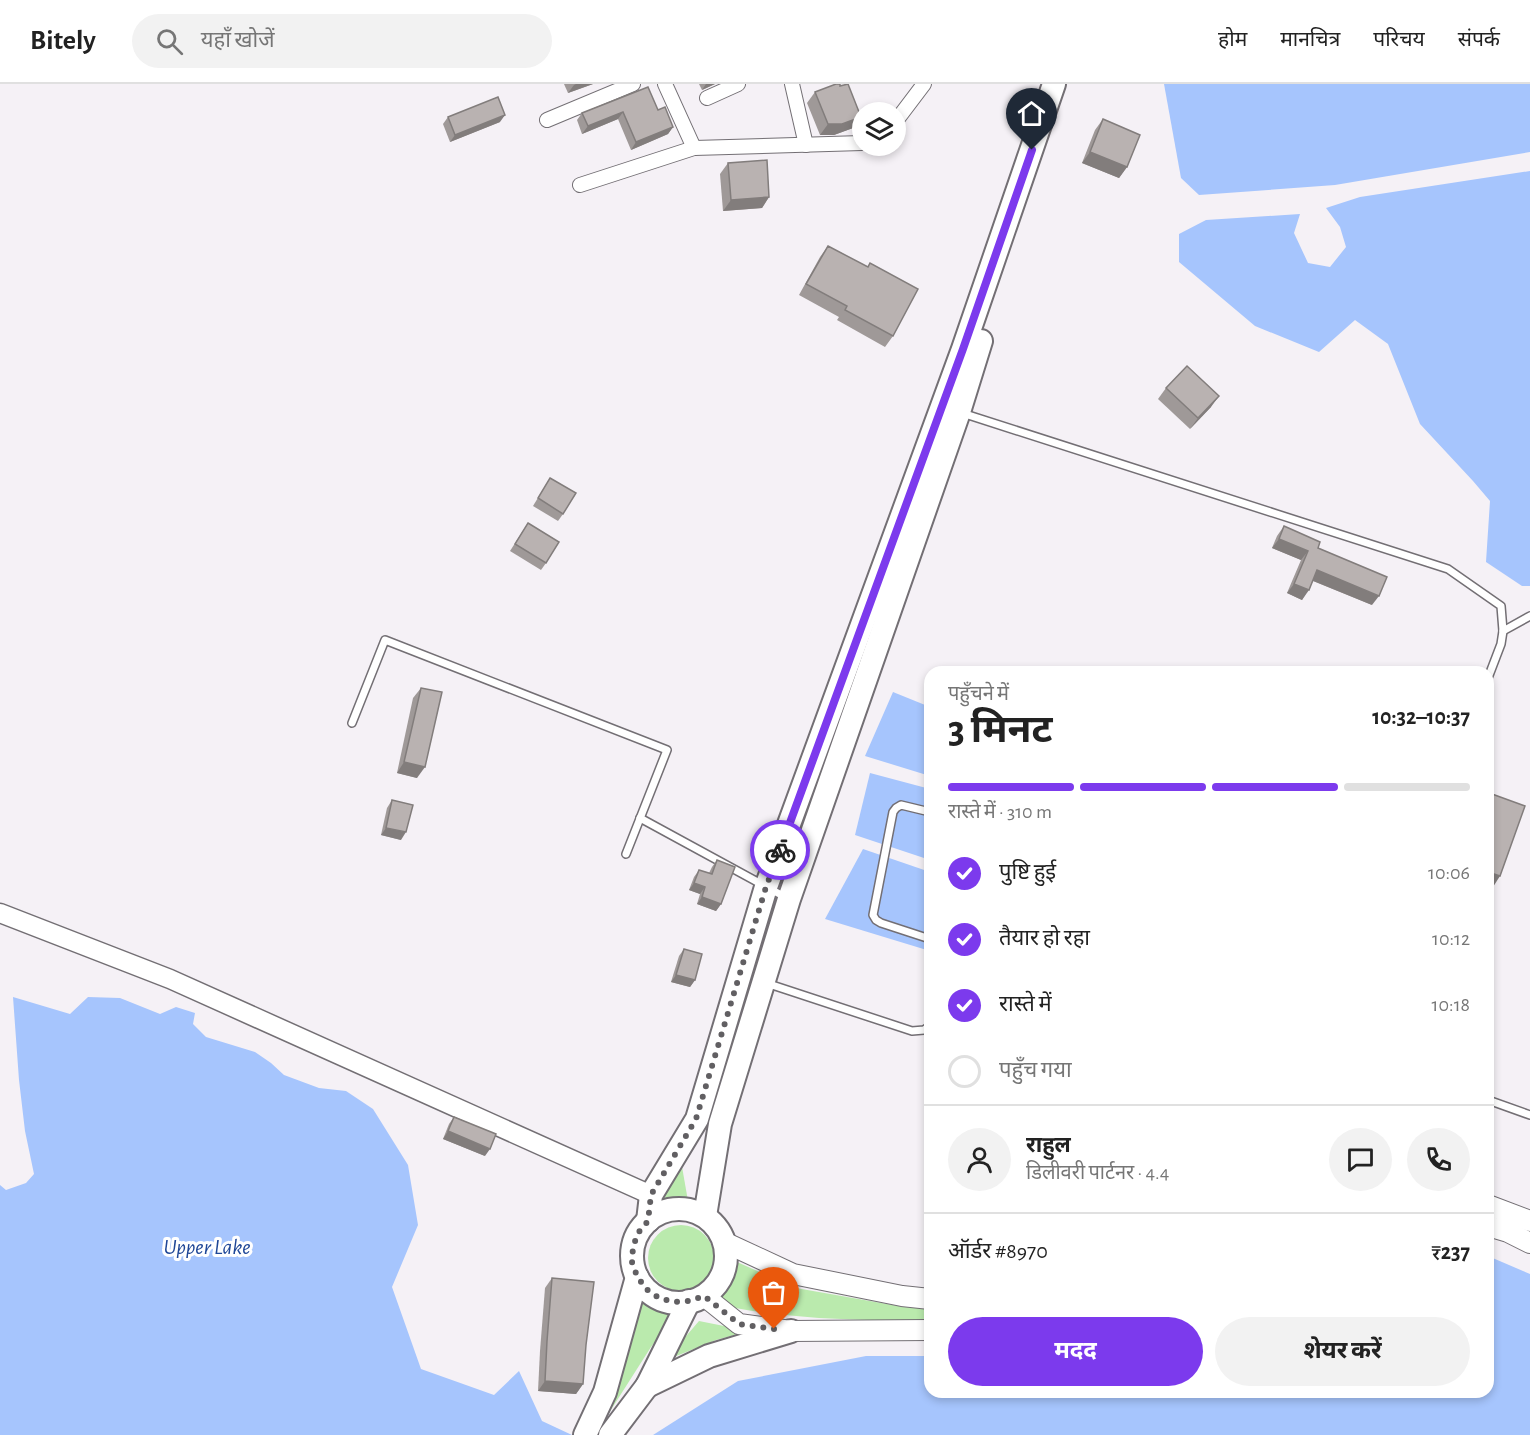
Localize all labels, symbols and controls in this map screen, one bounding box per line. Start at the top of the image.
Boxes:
search box [132,14,552,68]
icon: search [153,25,186,58]
text: Bitely [30,27,96,55]
text: यहाँ खोजें [201,29,275,51]
text: होम [1218,29,1247,50]
text: मानचित्र [1280,29,1340,50]
text: परिचय [1373,29,1425,50]
text: संपर्क [1458,29,1500,50]
pin [1006,88,1057,150]
icon: home [1015,97,1048,130]
map controls [852,102,906,156]
button: layers [852,102,906,156]
text: पहुँचने में [948,684,1009,704]
text: 10:32–10:37 [1372,706,1470,728]
text: 3 मिनट [948,711,1053,750]
text: रास्ते में · 310 m [948,802,1052,822]
courier [750,820,810,880]
icon: bike [764,834,797,867]
icon: check [948,857,981,890]
text: पुष्टि हुई [999,861,1056,883]
text: 10:06 [1428,863,1470,883]
icon: check [948,923,981,956]
text: तैयार हो रहा [999,927,1090,949]
text: 10:12 [1432,929,1470,949]
icon: check [948,989,981,1022]
text: रास्ते में [999,993,1052,1015]
text: 10:18 [1432,995,1470,1015]
text: पहुँच गया [999,1059,1072,1081]
button: person [948,1128,1011,1191]
button: chat [1329,1128,1392,1191]
button: phone [1407,1128,1470,1191]
text: राहुल [1026,1134,1071,1156]
text: डिलीवरी पार्टनर · 4.4 [1026,1163,1169,1183]
water label: Upper Lake [163,1236,251,1259]
text: ऑर्डर #8970 [948,1240,1048,1262]
text: ₹237 [1431,1241,1470,1263]
pin [748,1267,799,1329]
icon: bag [757,1276,790,1309]
button: मदद [948,1317,1203,1386]
button: शेयर करें [1215,1317,1470,1386]

